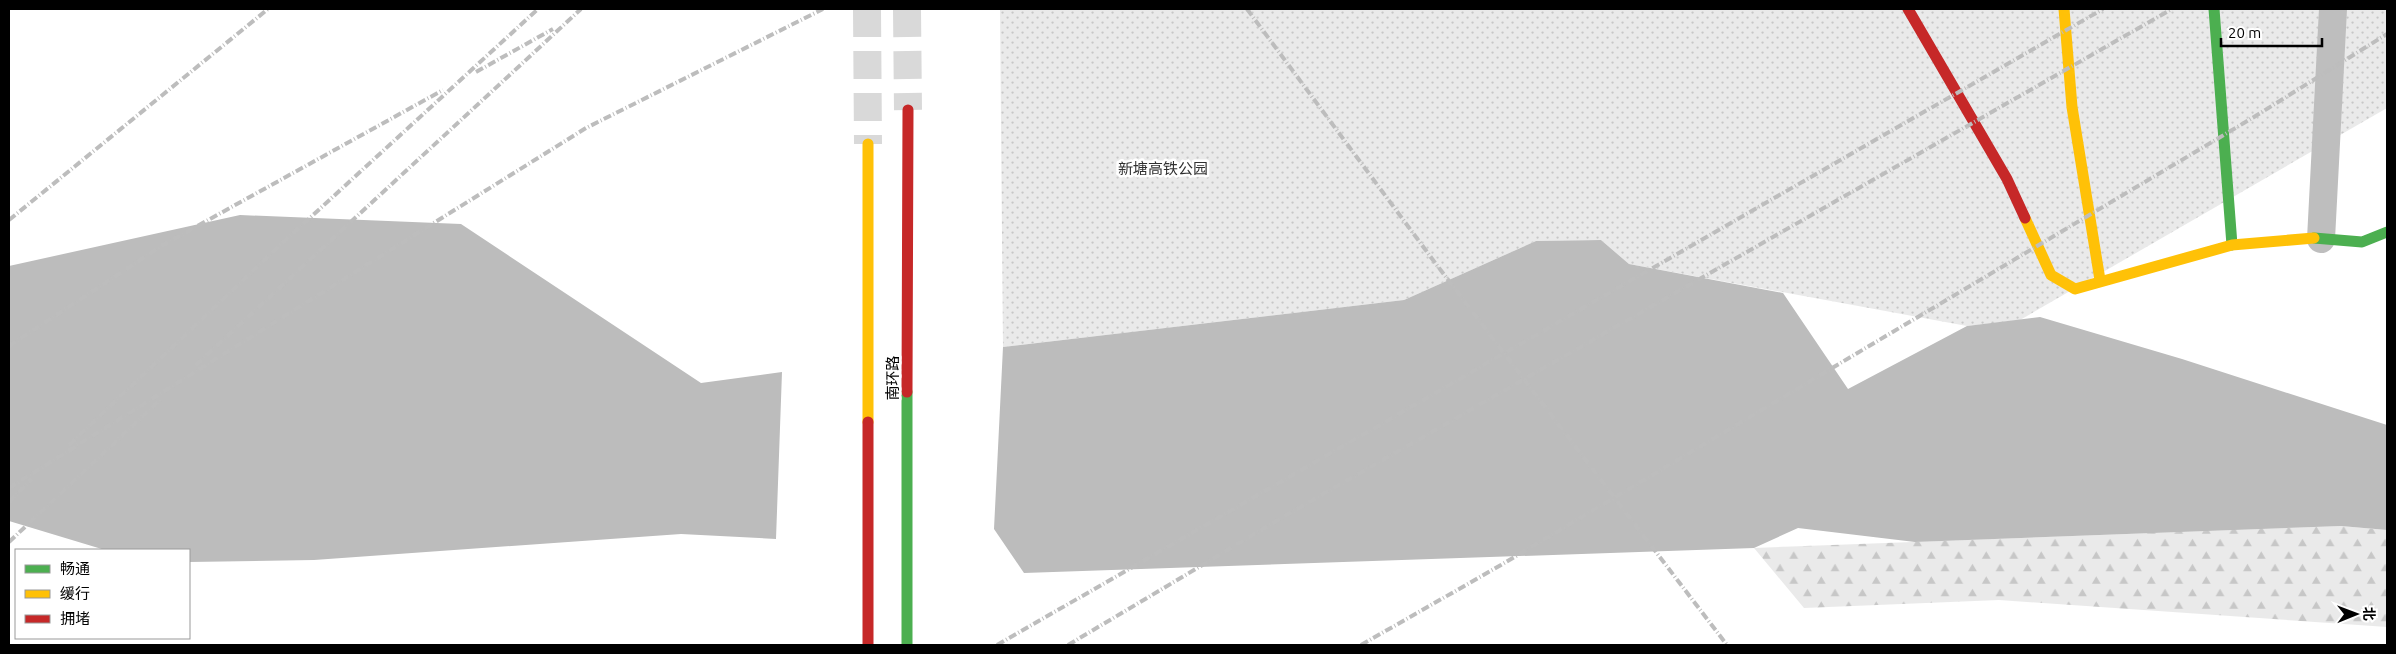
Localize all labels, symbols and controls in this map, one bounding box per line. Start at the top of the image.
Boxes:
scale bar [2221,15,2322,47]
text: 20 m [2228,24,2261,41]
park label: 新塘高铁公园 [1118,160,1208,177]
street label: 南环路 [884,355,901,401]
legend [15,549,190,639]
text: 畅通 [60,560,90,577]
text: 缓行 [60,585,90,602]
north arrow [2331,589,2381,639]
text: 北 [2361,607,2377,621]
text: 拥堵 [60,610,90,627]

